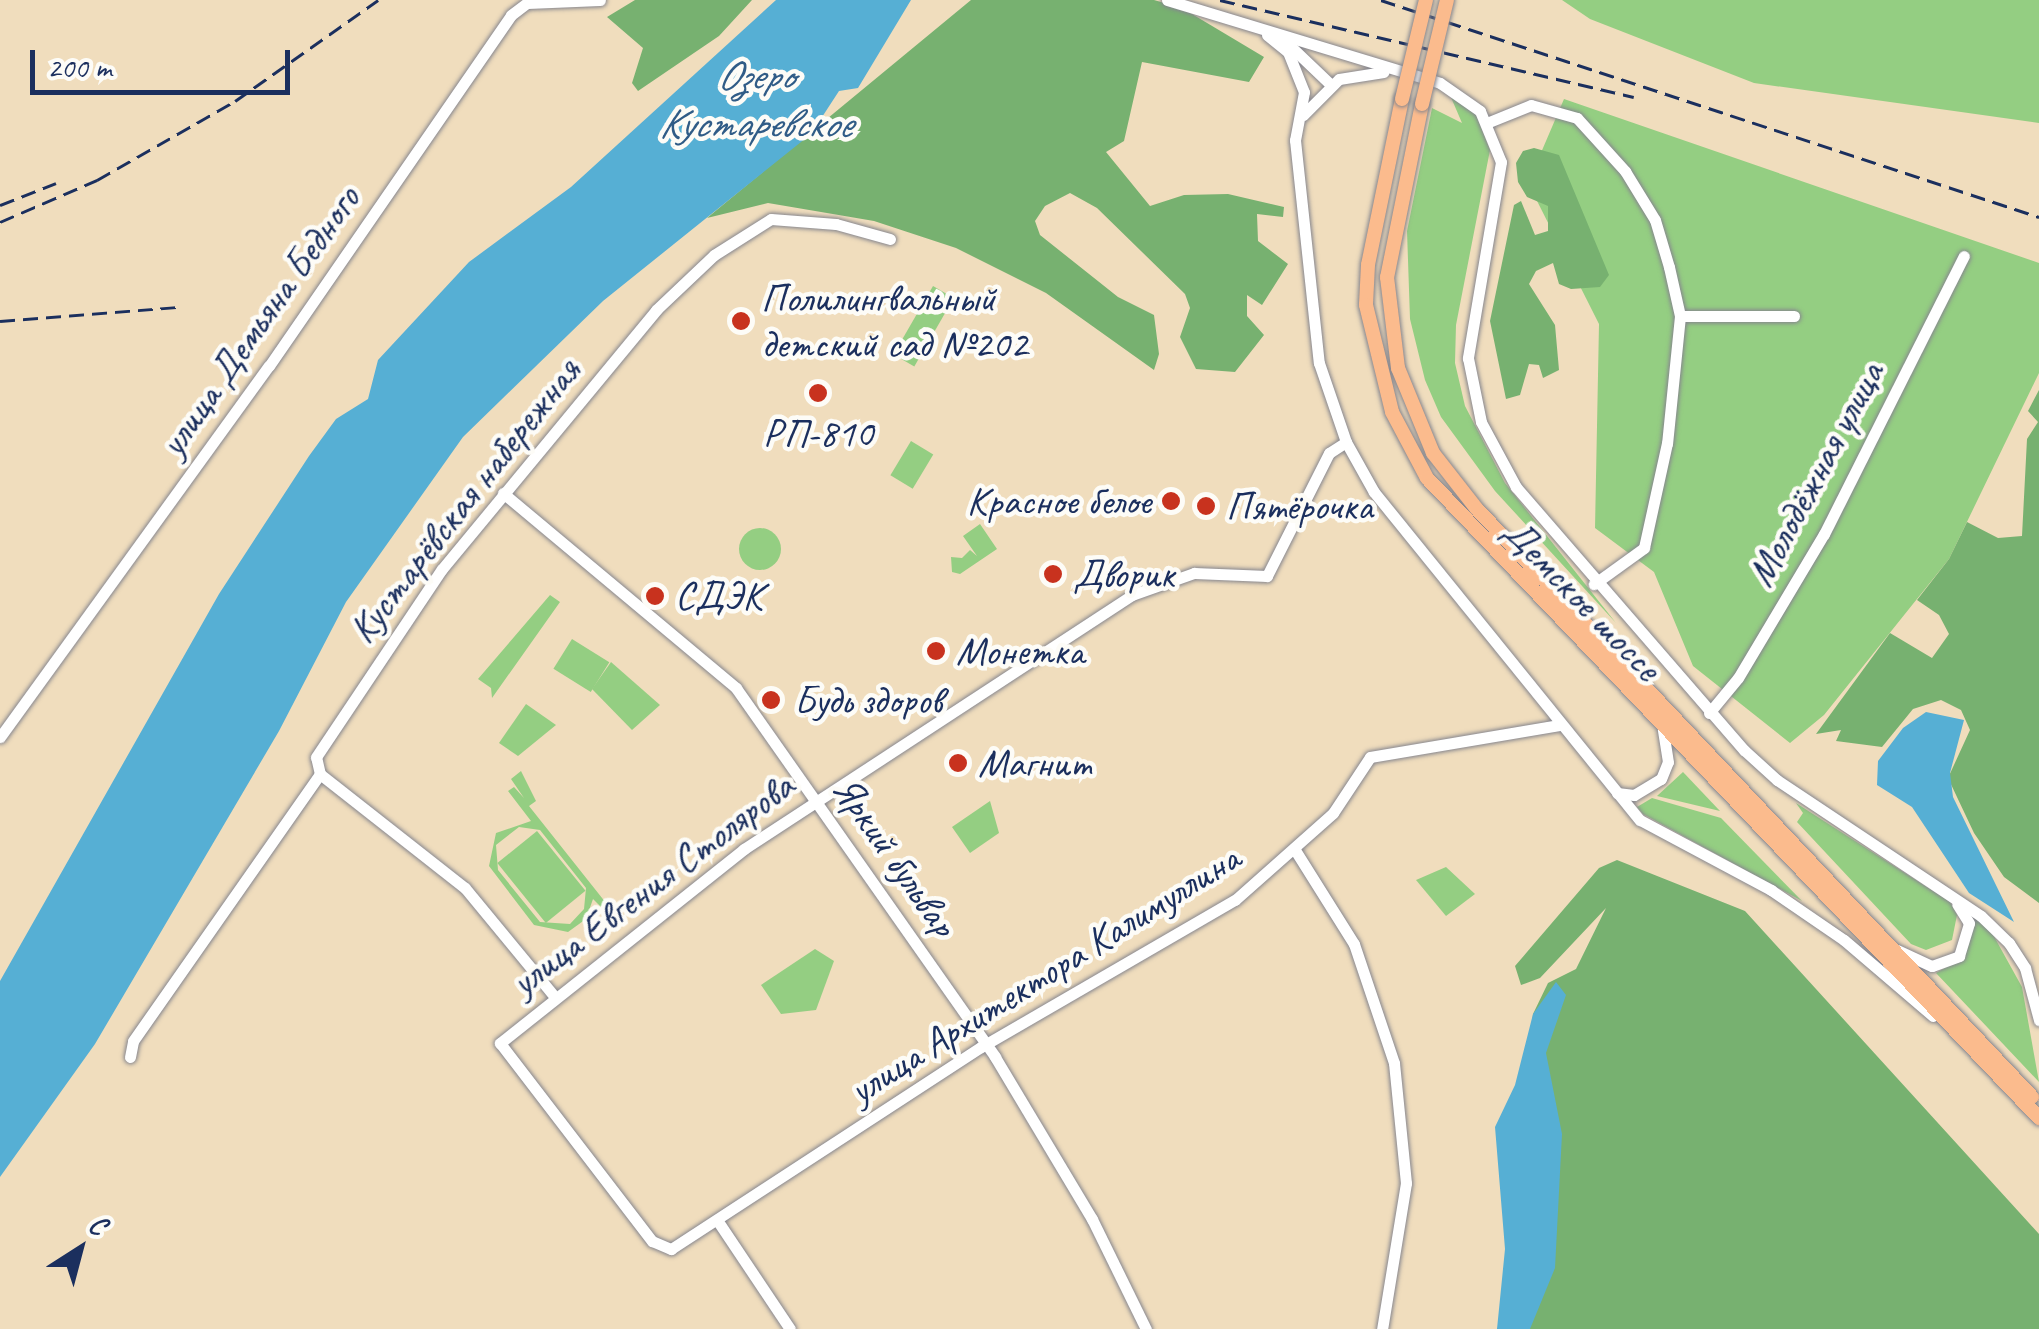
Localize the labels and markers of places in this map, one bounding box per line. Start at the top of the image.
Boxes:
place label: Полилингвальный детский сад №202 [761,274,1027,368]
marker: Полилингвальный детский сад №202 [730,310,752,332]
marker: РП-810 [807,382,829,404]
place label: РП-810 [763,409,873,457]
place label: Красное белое [967,477,1151,525]
place label: Пятёрочка [1226,482,1373,530]
marker: Красное белое [1160,490,1182,512]
marker: Пятёрочка [1195,495,1217,517]
place label: Дворик [1073,550,1174,598]
marker: Дворик [1042,563,1064,585]
place label: СДЭК [675,572,763,620]
marker: СДЭК [644,585,666,607]
place label: Монетка [956,627,1084,675]
marker: Монетка [925,640,947,662]
place label: Будь здоров [794,676,940,724]
marker: Будь здоров [758,687,784,713]
place label: Магнит [978,739,1092,787]
marker: Магнит [947,752,969,774]

